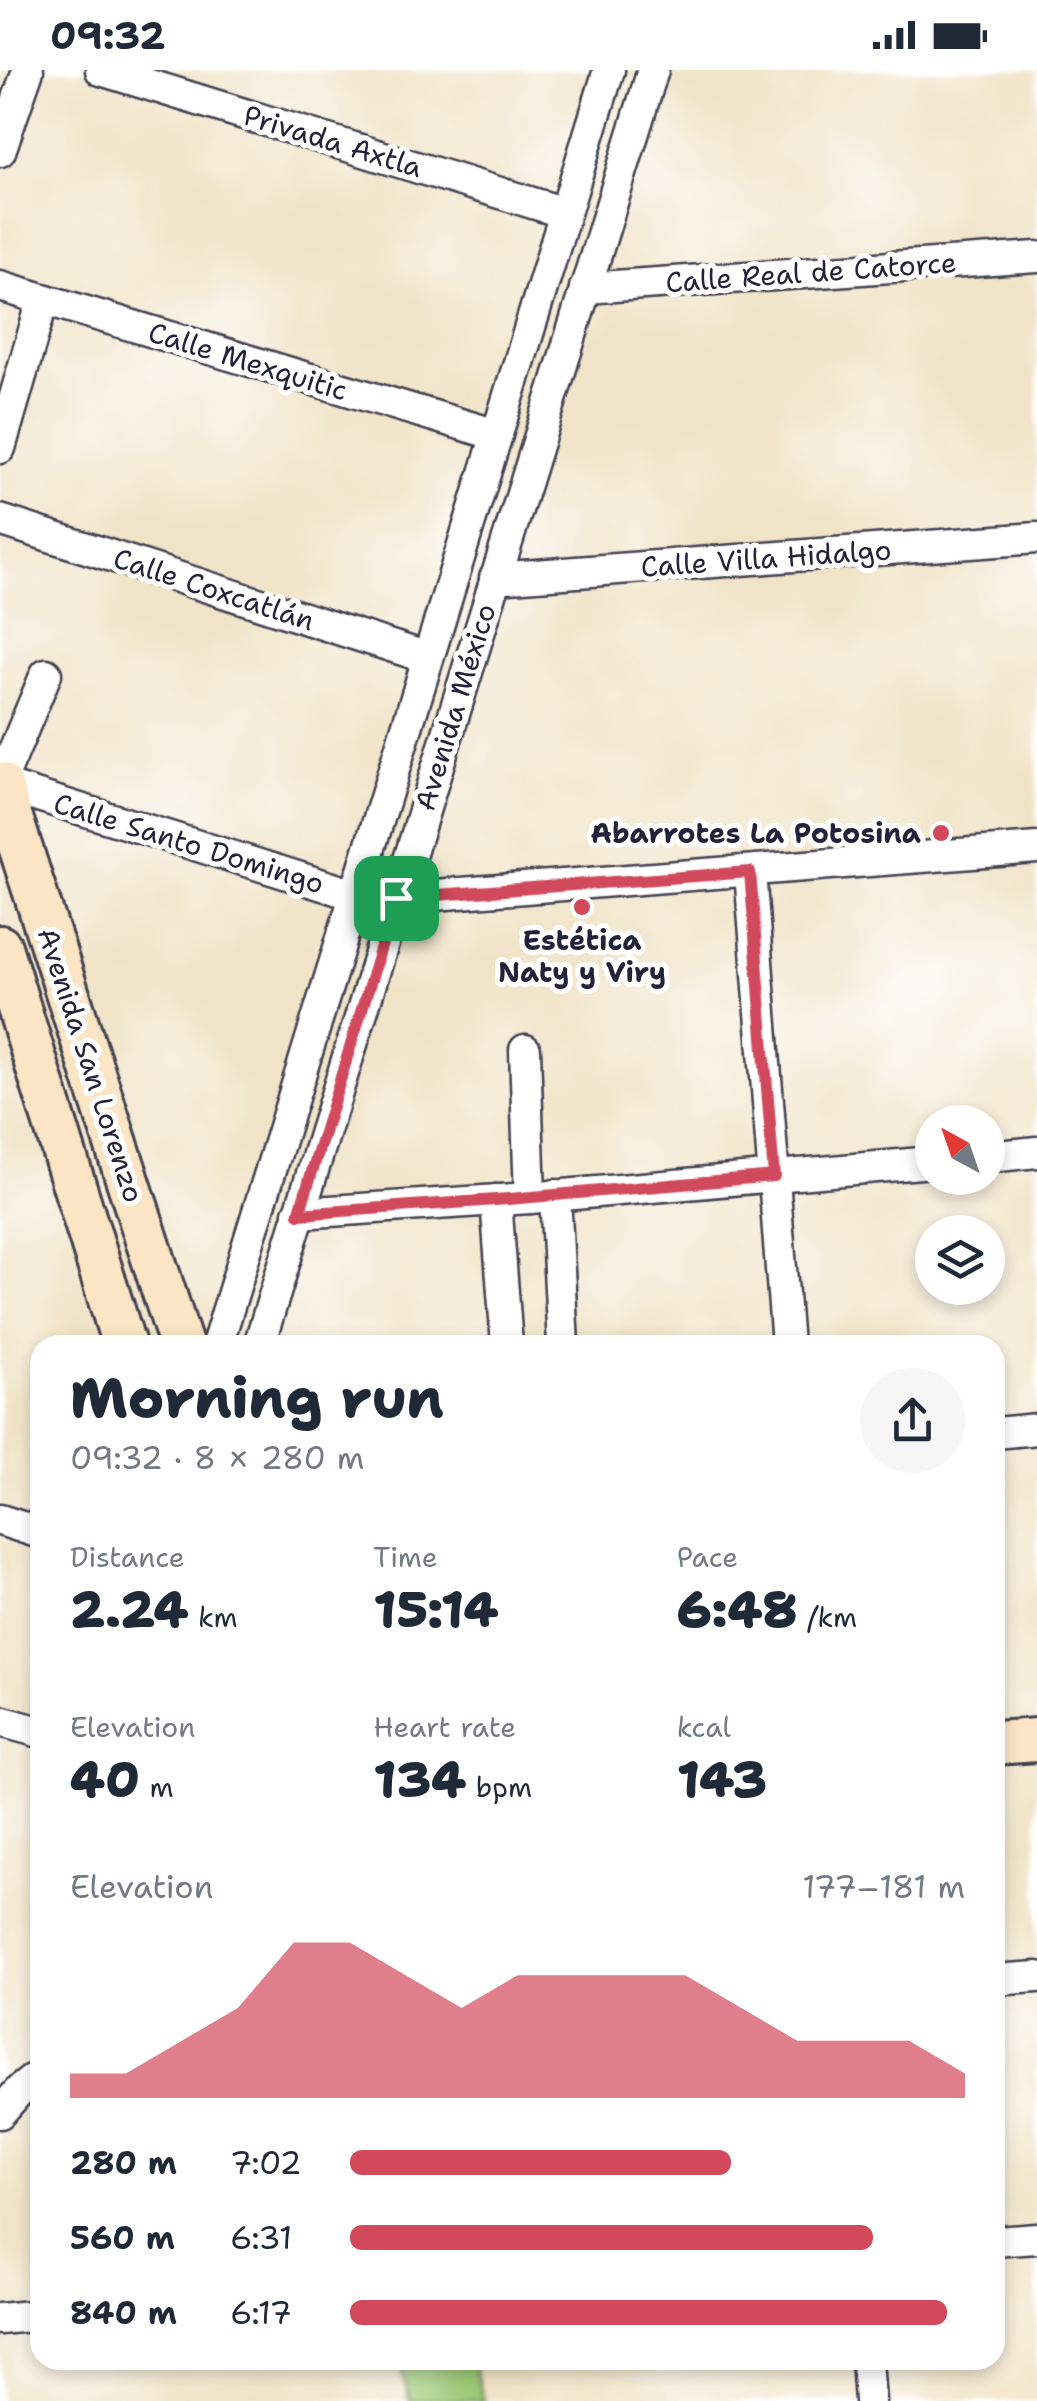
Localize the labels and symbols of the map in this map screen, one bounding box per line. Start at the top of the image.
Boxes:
street label: Privada Axtla [239,96,427,186]
street label: Calle Real de Catorce [664,243,958,301]
street label: Calle Mexquitic [144,313,352,409]
street label: Calle Villa Hidalgo [639,530,893,586]
street label: Calle Coxcatlán [109,539,319,639]
street label: Avenida México [406,599,504,815]
street label: Calle Santo Domingo [49,784,329,902]
place label: Abarrotes La Potosina [590,814,921,852]
marker: Abarrotes La Potosina [930,822,952,844]
pin [354,856,439,941]
marker: Estética Naty y Viry [571,896,593,918]
place label: Estética Naty y Viry [498,921,666,991]
street label: Avenida San Lorenzo [29,923,153,1207]
north arrow [915,1105,1005,1195]

